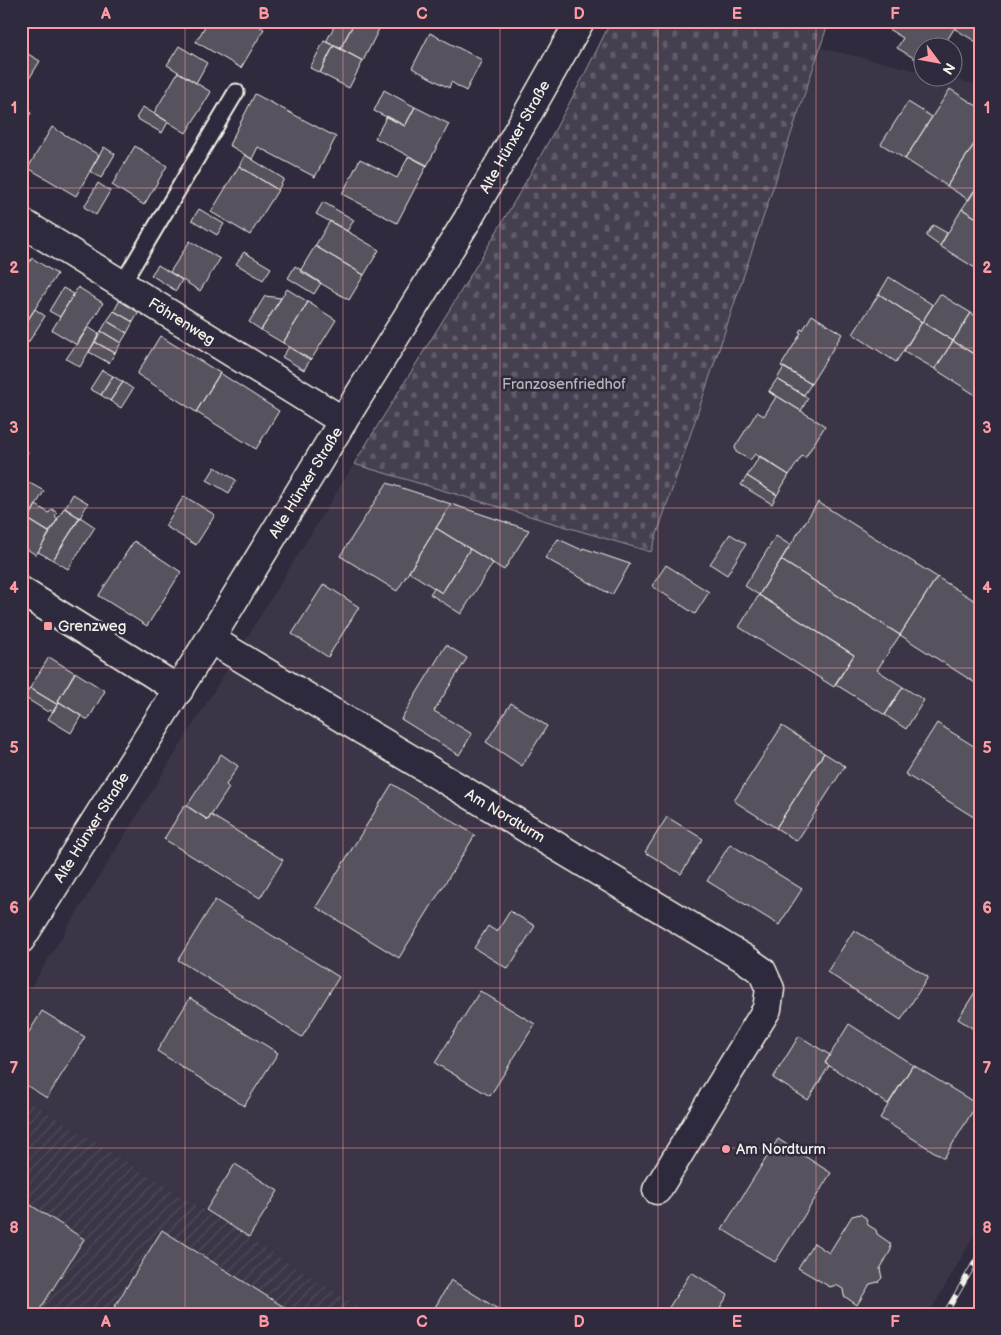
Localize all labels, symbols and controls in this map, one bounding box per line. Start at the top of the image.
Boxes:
text: A [100,5,111,24]
text: B [258,5,270,24]
text: C [416,5,428,24]
text: D [573,5,585,24]
text: E [732,5,742,24]
text: F [890,5,900,24]
north arrow [914,38,964,88]
text: N [939,60,959,78]
street label: Alte Hünxer Straße [475,77,555,197]
text: 1 [11,99,17,118]
text: 1 [984,99,990,118]
text: 2 [9,259,19,278]
text: 2 [982,259,992,278]
street label: Föhrenweg [145,294,218,350]
park label: Franzosenfriedhof [502,375,626,394]
text: 3 [9,419,19,438]
text: 3 [982,419,992,438]
street label: Alte Hünxer Straße [265,424,347,542]
text: 4 [9,579,19,598]
text: 4 [982,579,992,598]
place label: Grenzweg [58,617,126,636]
marker: Grenzweg [42,620,54,632]
text: 5 [9,739,19,758]
text: 5 [982,739,992,758]
street label: Alte Hünxer Straße [50,769,134,886]
street label: Am Nordturm [462,785,548,847]
text: 6 [9,899,19,918]
text: 6 [982,899,992,918]
text: 7 [10,1059,19,1078]
text: 7 [983,1059,992,1078]
place label: Am Nordturm [736,1140,826,1159]
marker: Am Nordturm [720,1143,732,1155]
text: 8 [9,1219,19,1238]
text: 8 [982,1219,992,1238]
text: A [100,1313,111,1332]
text: B [258,1313,270,1332]
text: C [416,1313,428,1332]
text: D [573,1313,585,1332]
text: E [732,1313,742,1332]
text: F [890,1313,900,1332]

